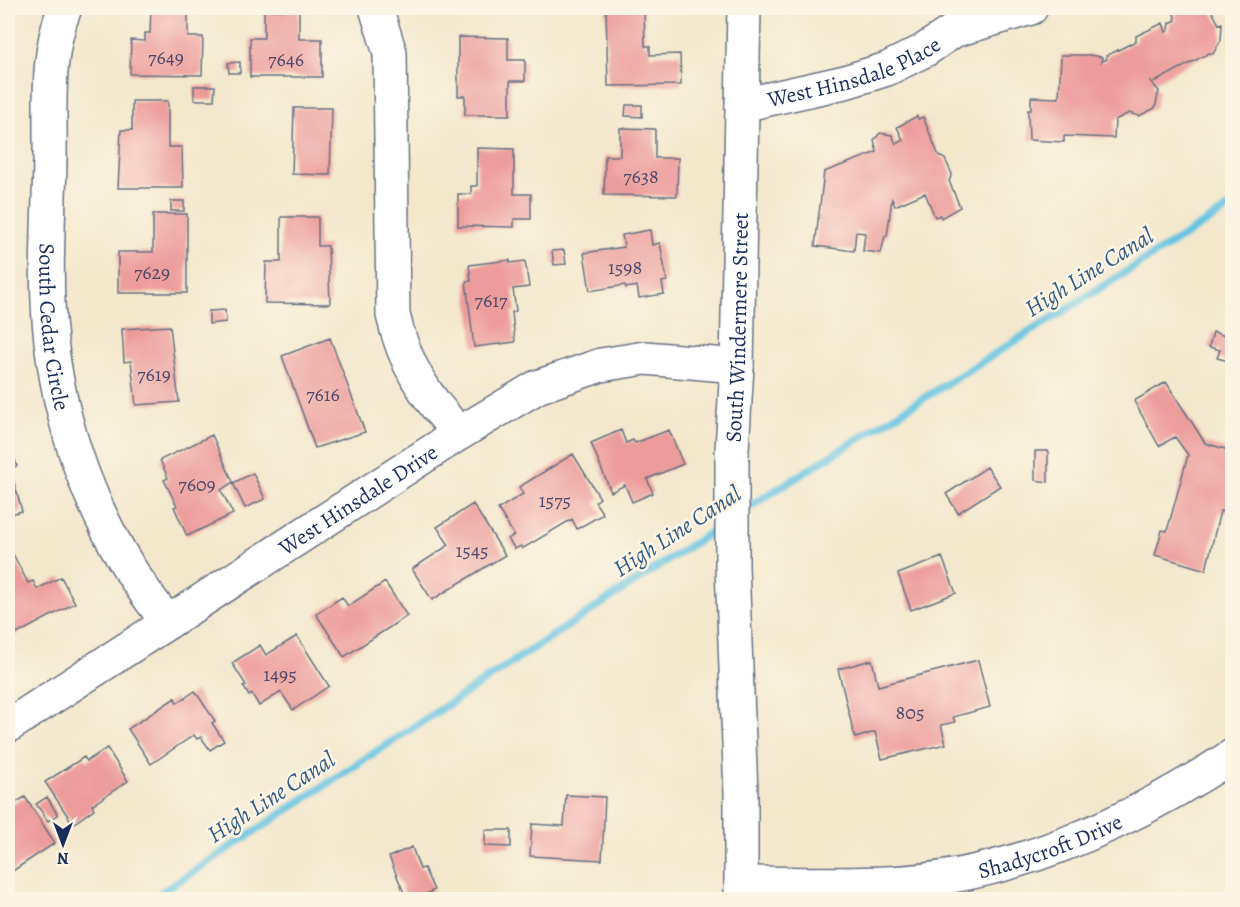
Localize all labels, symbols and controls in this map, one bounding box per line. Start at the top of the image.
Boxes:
street label: West Hinsdale Place [764,30,947,115]
house number: 7649 [148,44,184,71]
house number: 7646 [268,46,304,73]
house number: 7638 [623,163,659,190]
street label: South Windermere Street [718,212,756,443]
water label: High Line Canal [1018,220,1160,324]
street label: South Cedar Circle [31,243,77,414]
house number: 1598 [608,254,642,281]
house number: 7629 [134,259,170,286]
house number: 7617 [475,287,508,314]
house number: 7619 [137,361,171,388]
house number: 7616 [306,381,340,408]
street label: West Hinsdale Drive [272,437,444,563]
house number: 7609 [178,471,216,498]
water label: High Line Canal [607,478,747,584]
house number: 1575 [539,487,571,514]
house number: 1545 [455,537,489,564]
house number: 1495 [263,661,297,688]
house number: 805 [896,699,924,726]
water label: High Line Canal [201,744,341,850]
street label: Shadycroft Drive [975,807,1127,886]
north arrow [33,814,93,874]
text: N [57,847,69,869]

